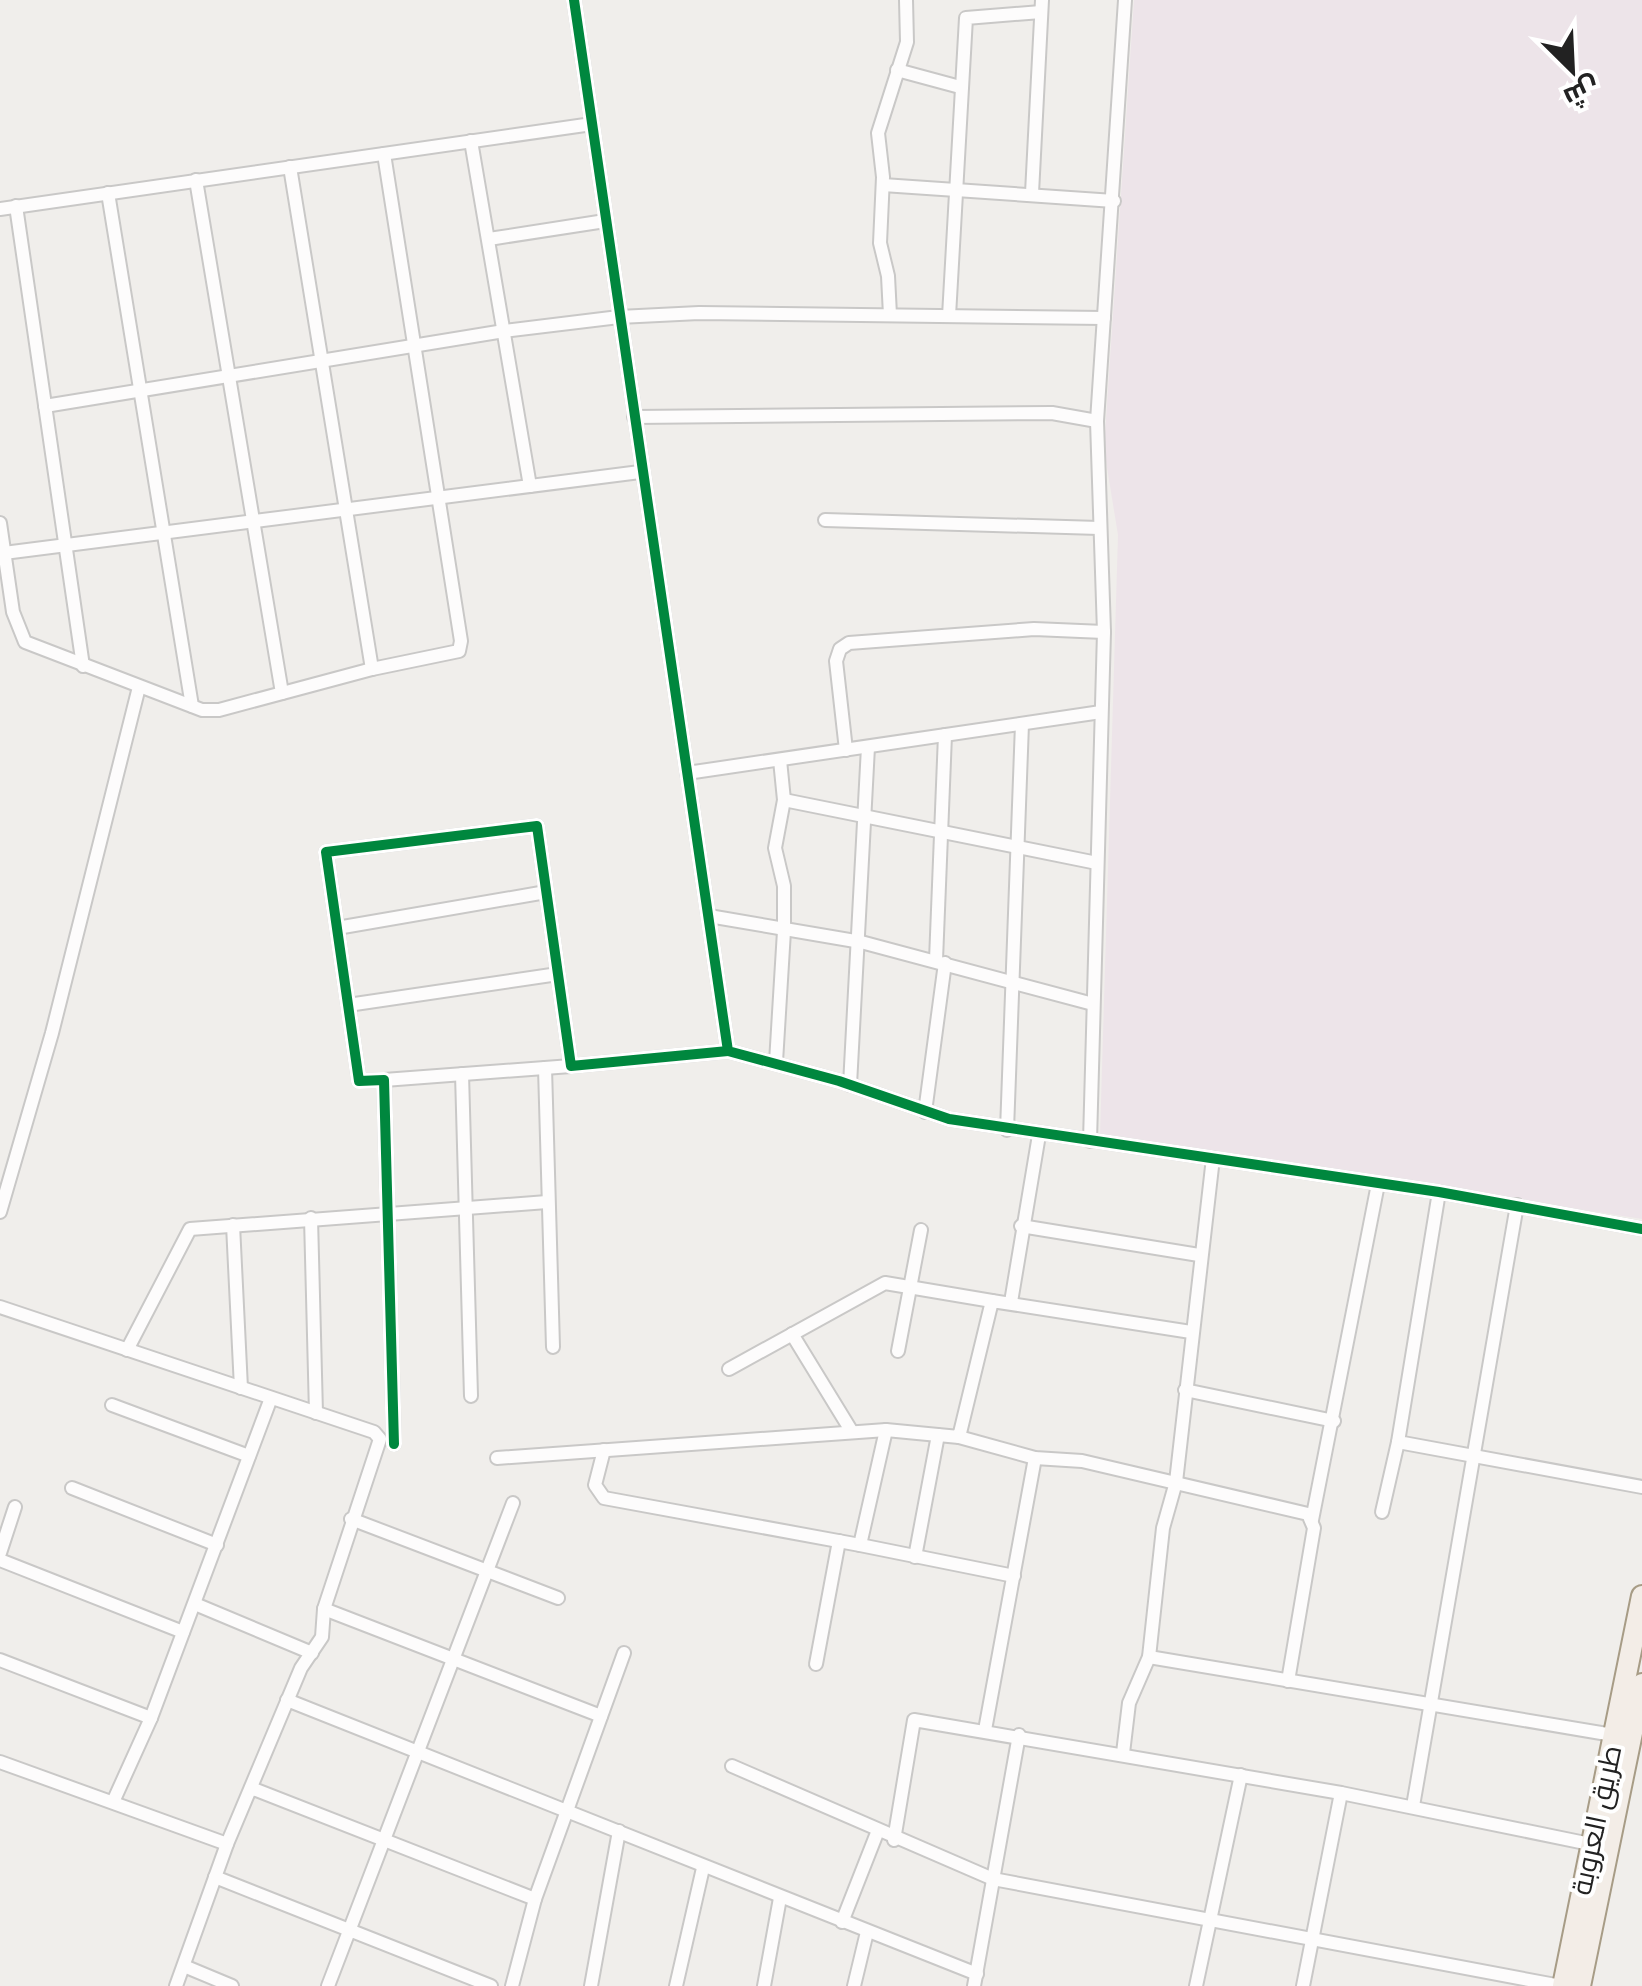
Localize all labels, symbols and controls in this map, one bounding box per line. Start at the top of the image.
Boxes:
north arrow [1522,20,1622,120]
text: ش [1559,70,1605,116]
street label: طريق العروبة [1564,1742,1628,1898]

